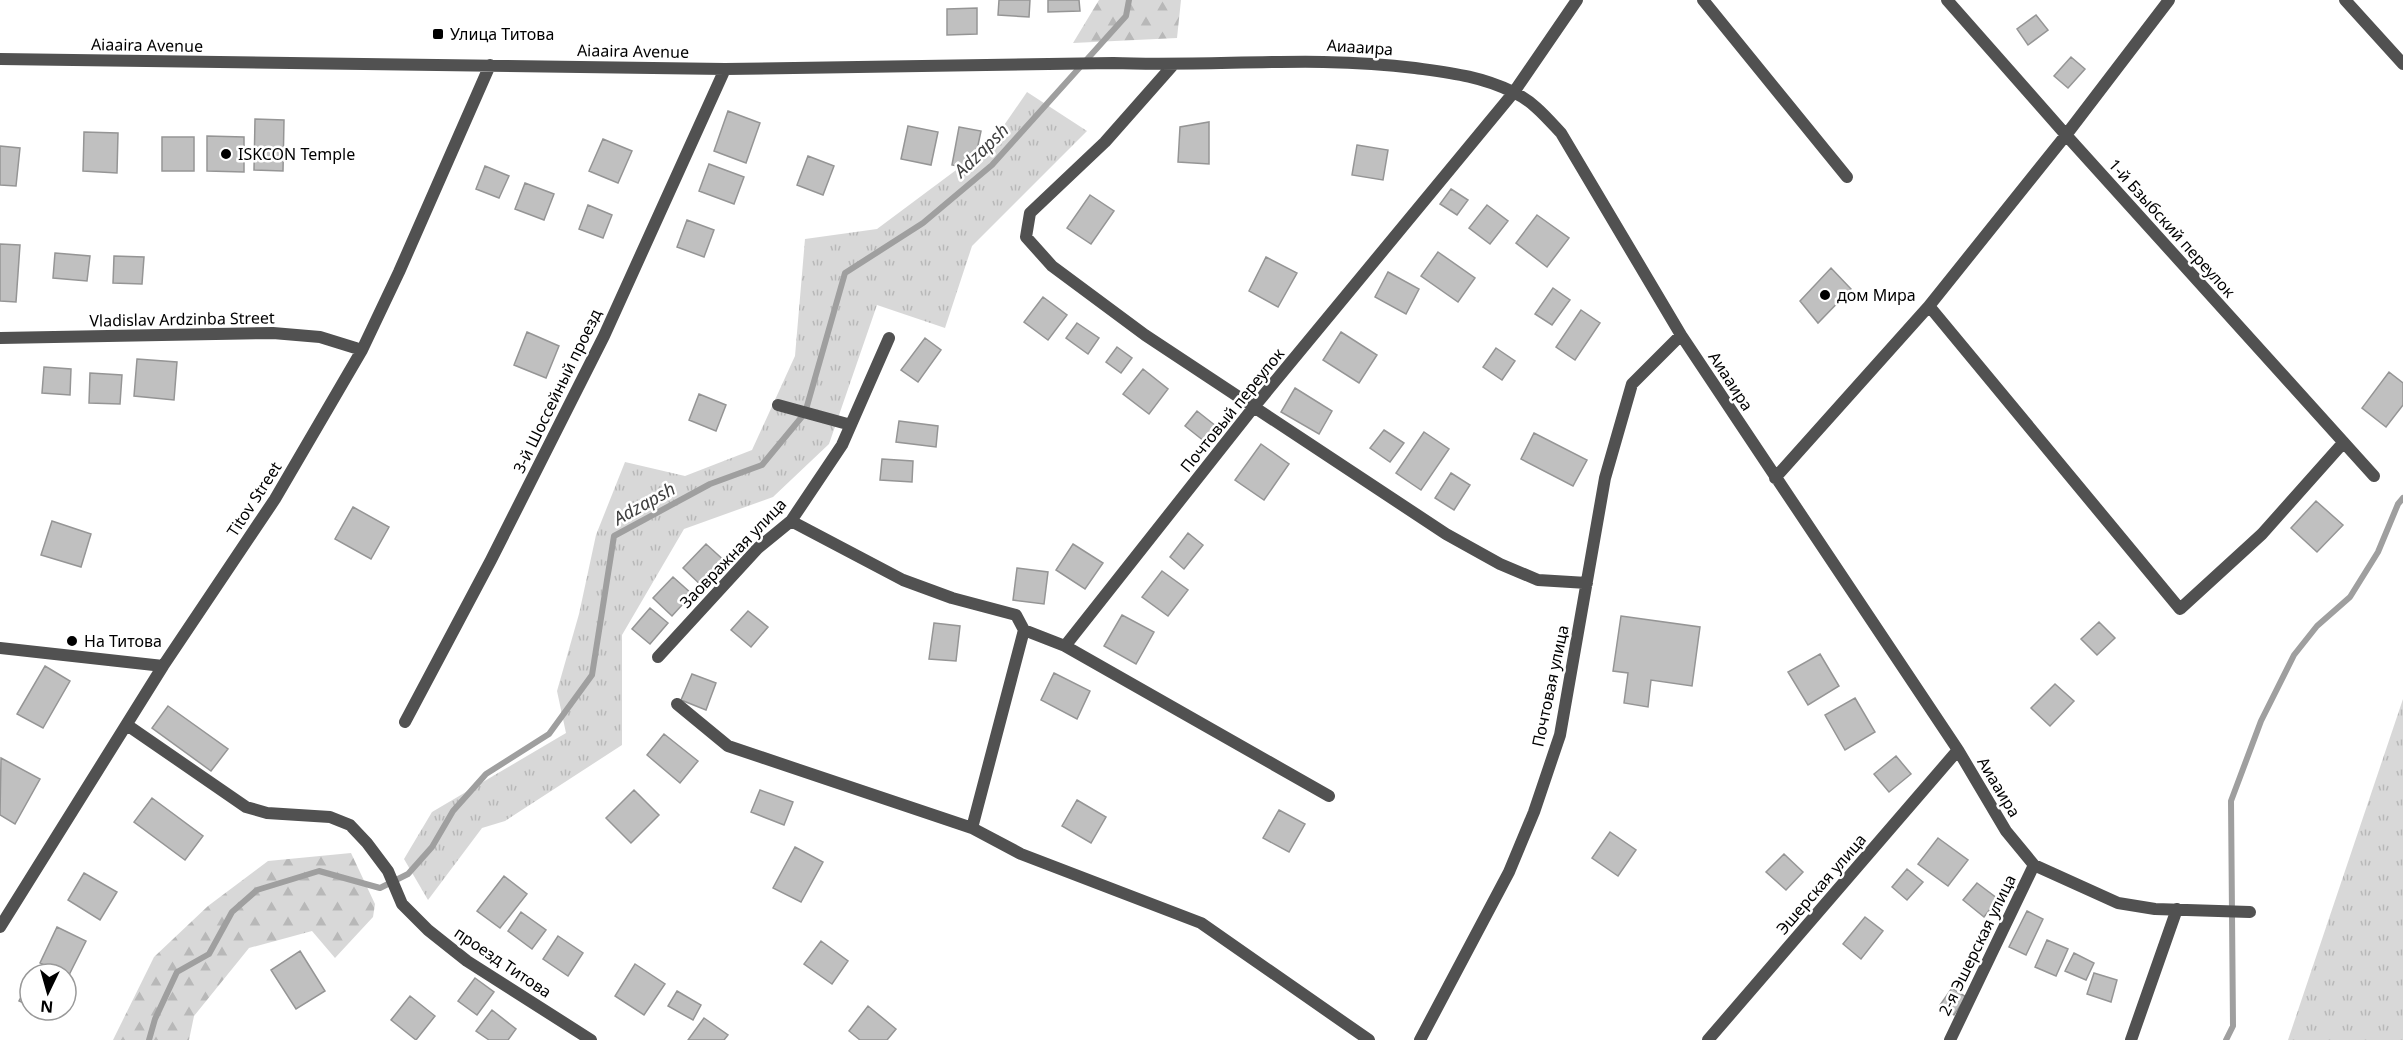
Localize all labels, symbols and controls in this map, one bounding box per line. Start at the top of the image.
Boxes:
place label: Улица Титова [450,23,554,45]
marker: Улица Титова [431,27,445,41]
street label: Aiaaira Avenue [91,33,203,57]
street label: Аиааира [1326,34,1394,60]
street label: Aiaaira Avenue [577,39,689,63]
water label: Adzapsh [947,118,1014,183]
place label: ISKCON Temple [238,143,355,165]
marker: ISKCON Temple [219,147,233,161]
street label: 1-й Бзыбский переулок [2104,154,2241,302]
place label: дом Мира [1837,284,1916,306]
marker: дом Мира [1818,288,1832,302]
street label: 3-й Шоссейный проезд [508,305,606,477]
street label: Vladislav Ardzinba Street [89,306,275,332]
street label: Почтовый переулок [1175,343,1289,477]
street label: Аиааира [1704,347,1758,415]
street label: Titov Street [222,457,287,541]
water label: Adzapsh [607,476,679,531]
street label: Заовражная улица [675,493,791,613]
street label: Почтовая улица [1526,623,1574,749]
place label: На Титова [84,630,162,652]
marker: На Титова [65,634,79,648]
street label: Аиааира [1972,753,2026,821]
street label: Эшерская улица [1771,829,1871,939]
street label: 2-я Эшерская улица [1933,871,2021,1019]
street label: проезд Титова [450,921,556,1003]
north arrow [18,962,78,1022]
text: N [39,995,54,1018]

